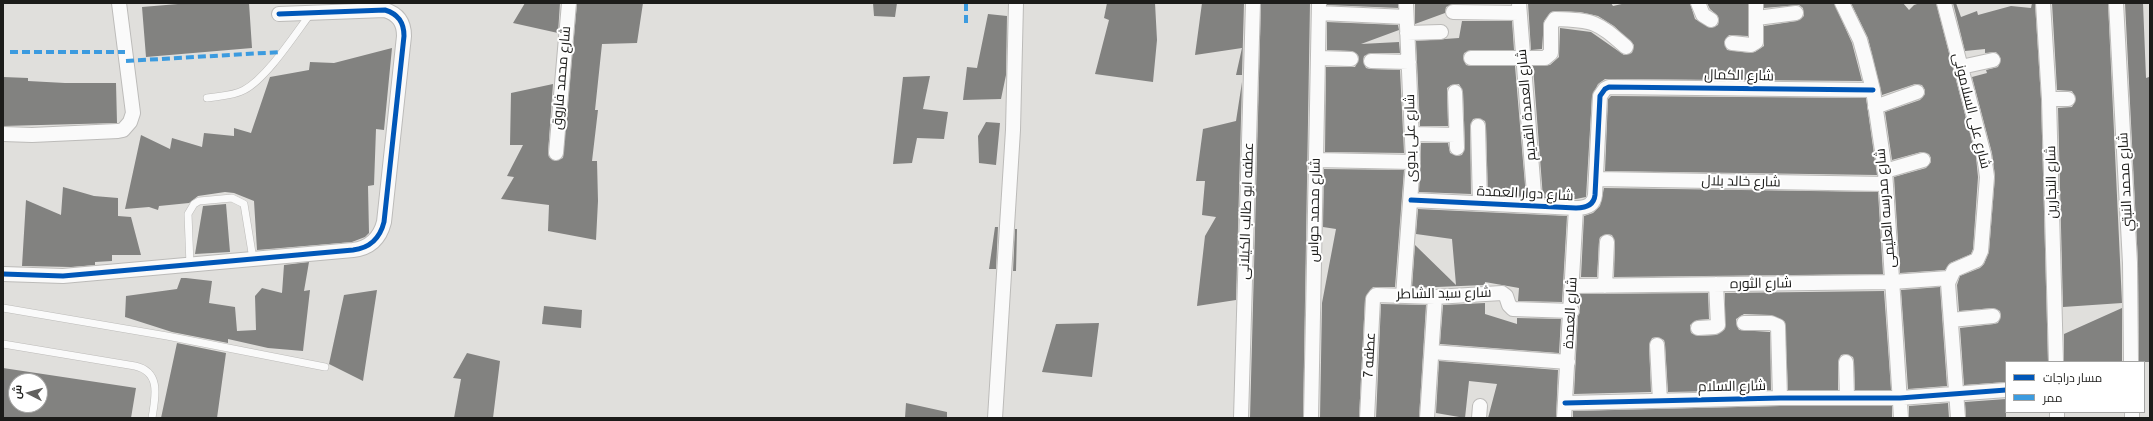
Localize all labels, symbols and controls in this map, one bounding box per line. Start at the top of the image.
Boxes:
street label: شارع محمد فاروق [549,26,575,130]
street label: شارع العمدة القديم [1514,48,1540,162]
street label: شارع على السلامونى [1948,51,1994,171]
street label: شارع الكمال [1704,67,1774,85]
street label: شارع على بدوى [1402,94,1420,182]
street label: شارع محمد النبتي [2115,132,2137,232]
street label: عطفه ابو طالب الكيلانى [1236,142,1258,280]
street label: شارع النجارين [2043,145,2061,219]
street label: شارع مدرسه العليمى [1872,147,1900,269]
street label: شارع محمد حواس [1306,158,1324,262]
street label: شارع خالد بلال [1701,173,1781,191]
street label: شارع دوار العمدة [1476,183,1574,205]
street label: شارع الثوره [1730,275,1792,293]
street label: شارع العمدة [1561,277,1581,349]
street label: شارع سيد الشاطر [1396,285,1492,303]
street label: عطفه 7 [1360,332,1380,378]
legend [2005,361,2145,413]
text: مسار دراجات [2043,370,2102,386]
north arrow [8,373,48,413]
street label: شارع السلام [1698,378,1766,396]
text: ش [9,384,25,400]
text: ممر [2043,390,2062,406]

